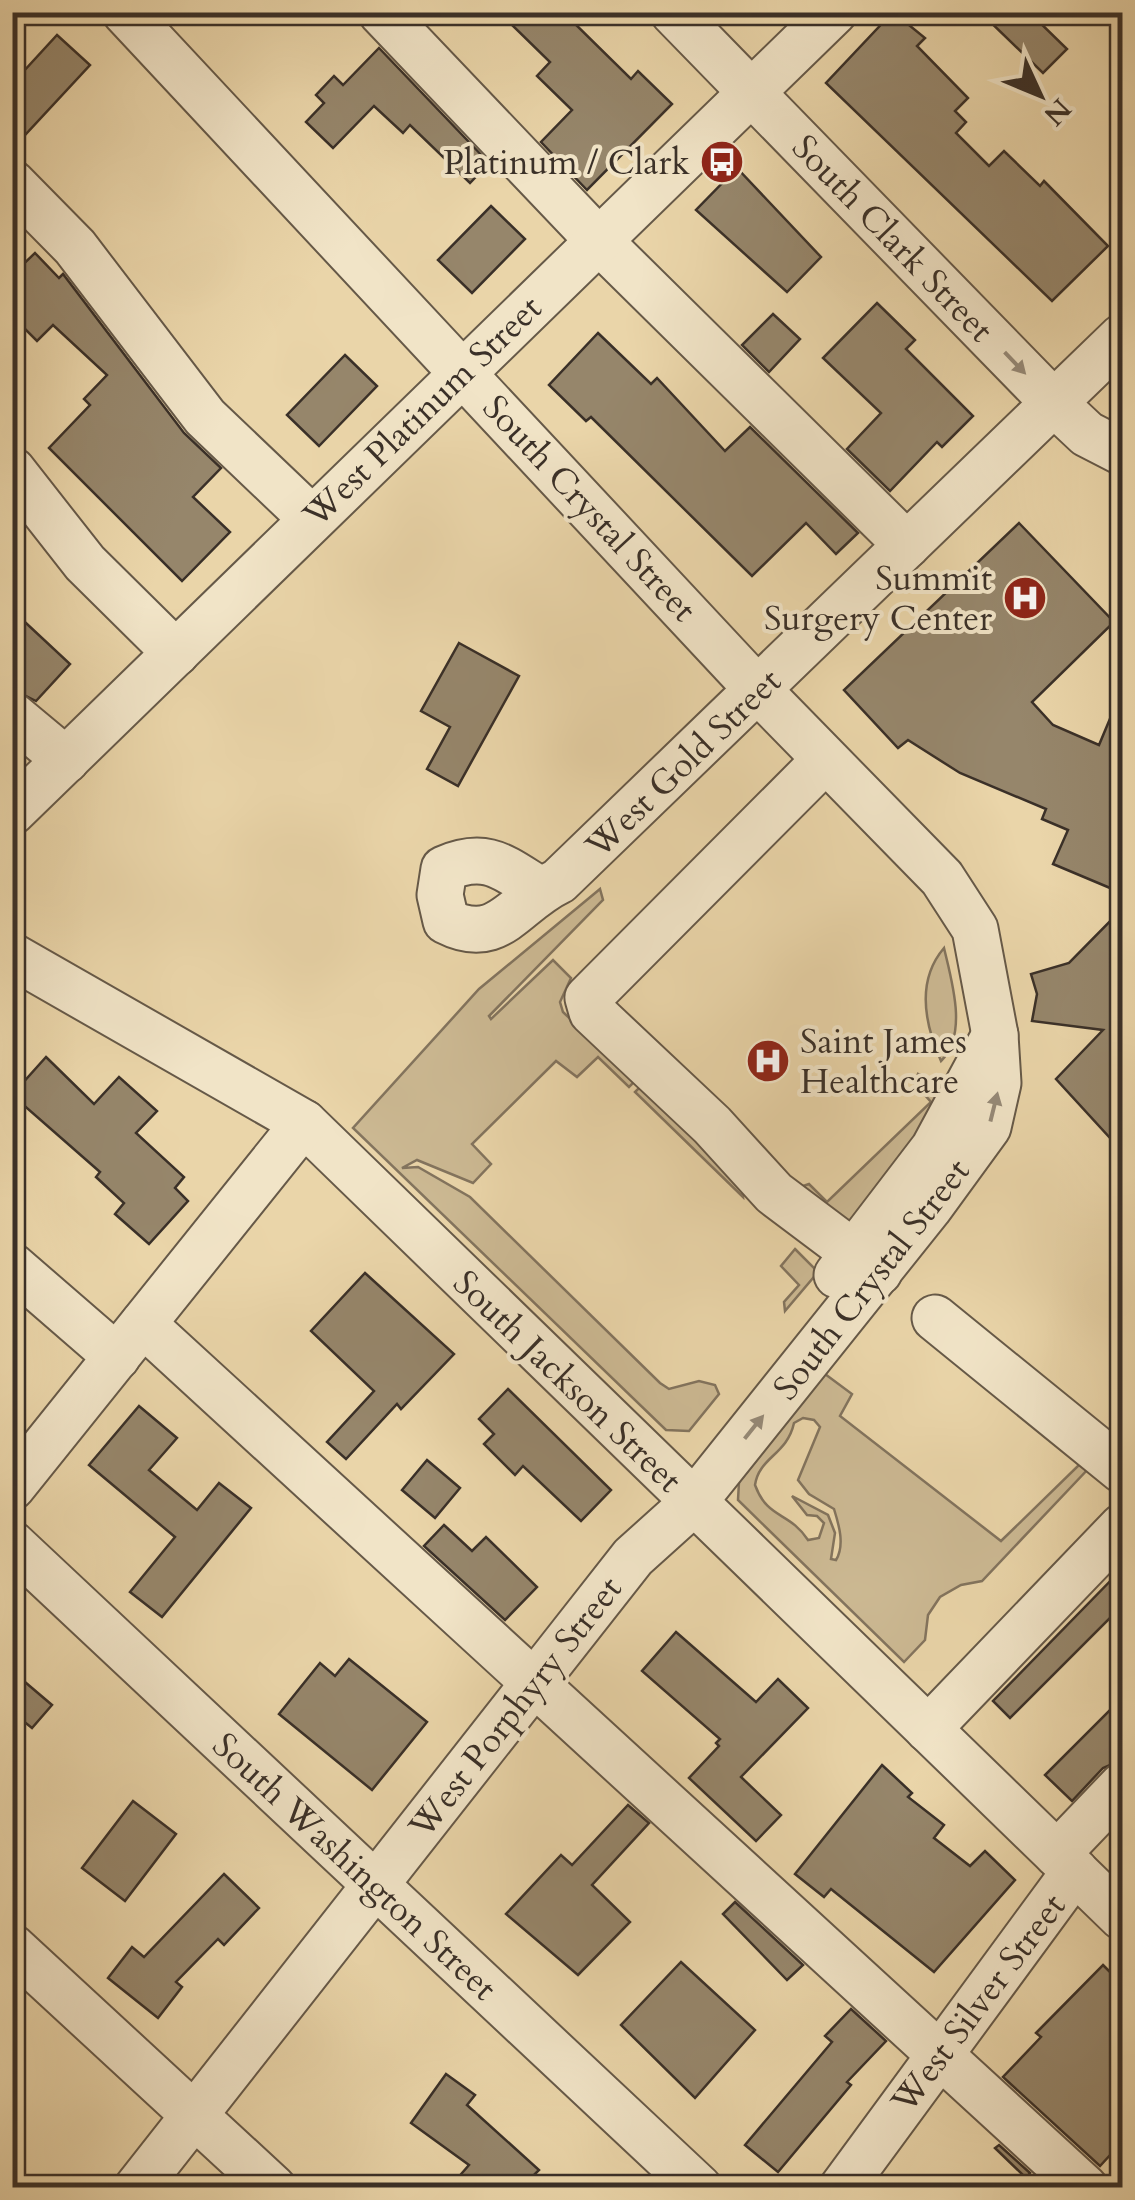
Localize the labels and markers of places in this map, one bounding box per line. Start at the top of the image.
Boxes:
place label: Platinum / Clark [443,139,690,187]
bus stop icon: Platinum / Clark [699,139,745,185]
place label: Summit Surgery Center [764,555,992,643]
hospital icon: Summit Surgery Center [1002,575,1048,621]
place label: Saint James Healthcare [800,1018,967,1106]
hospital icon: Saint James Healthcare [745,1038,791,1084]

